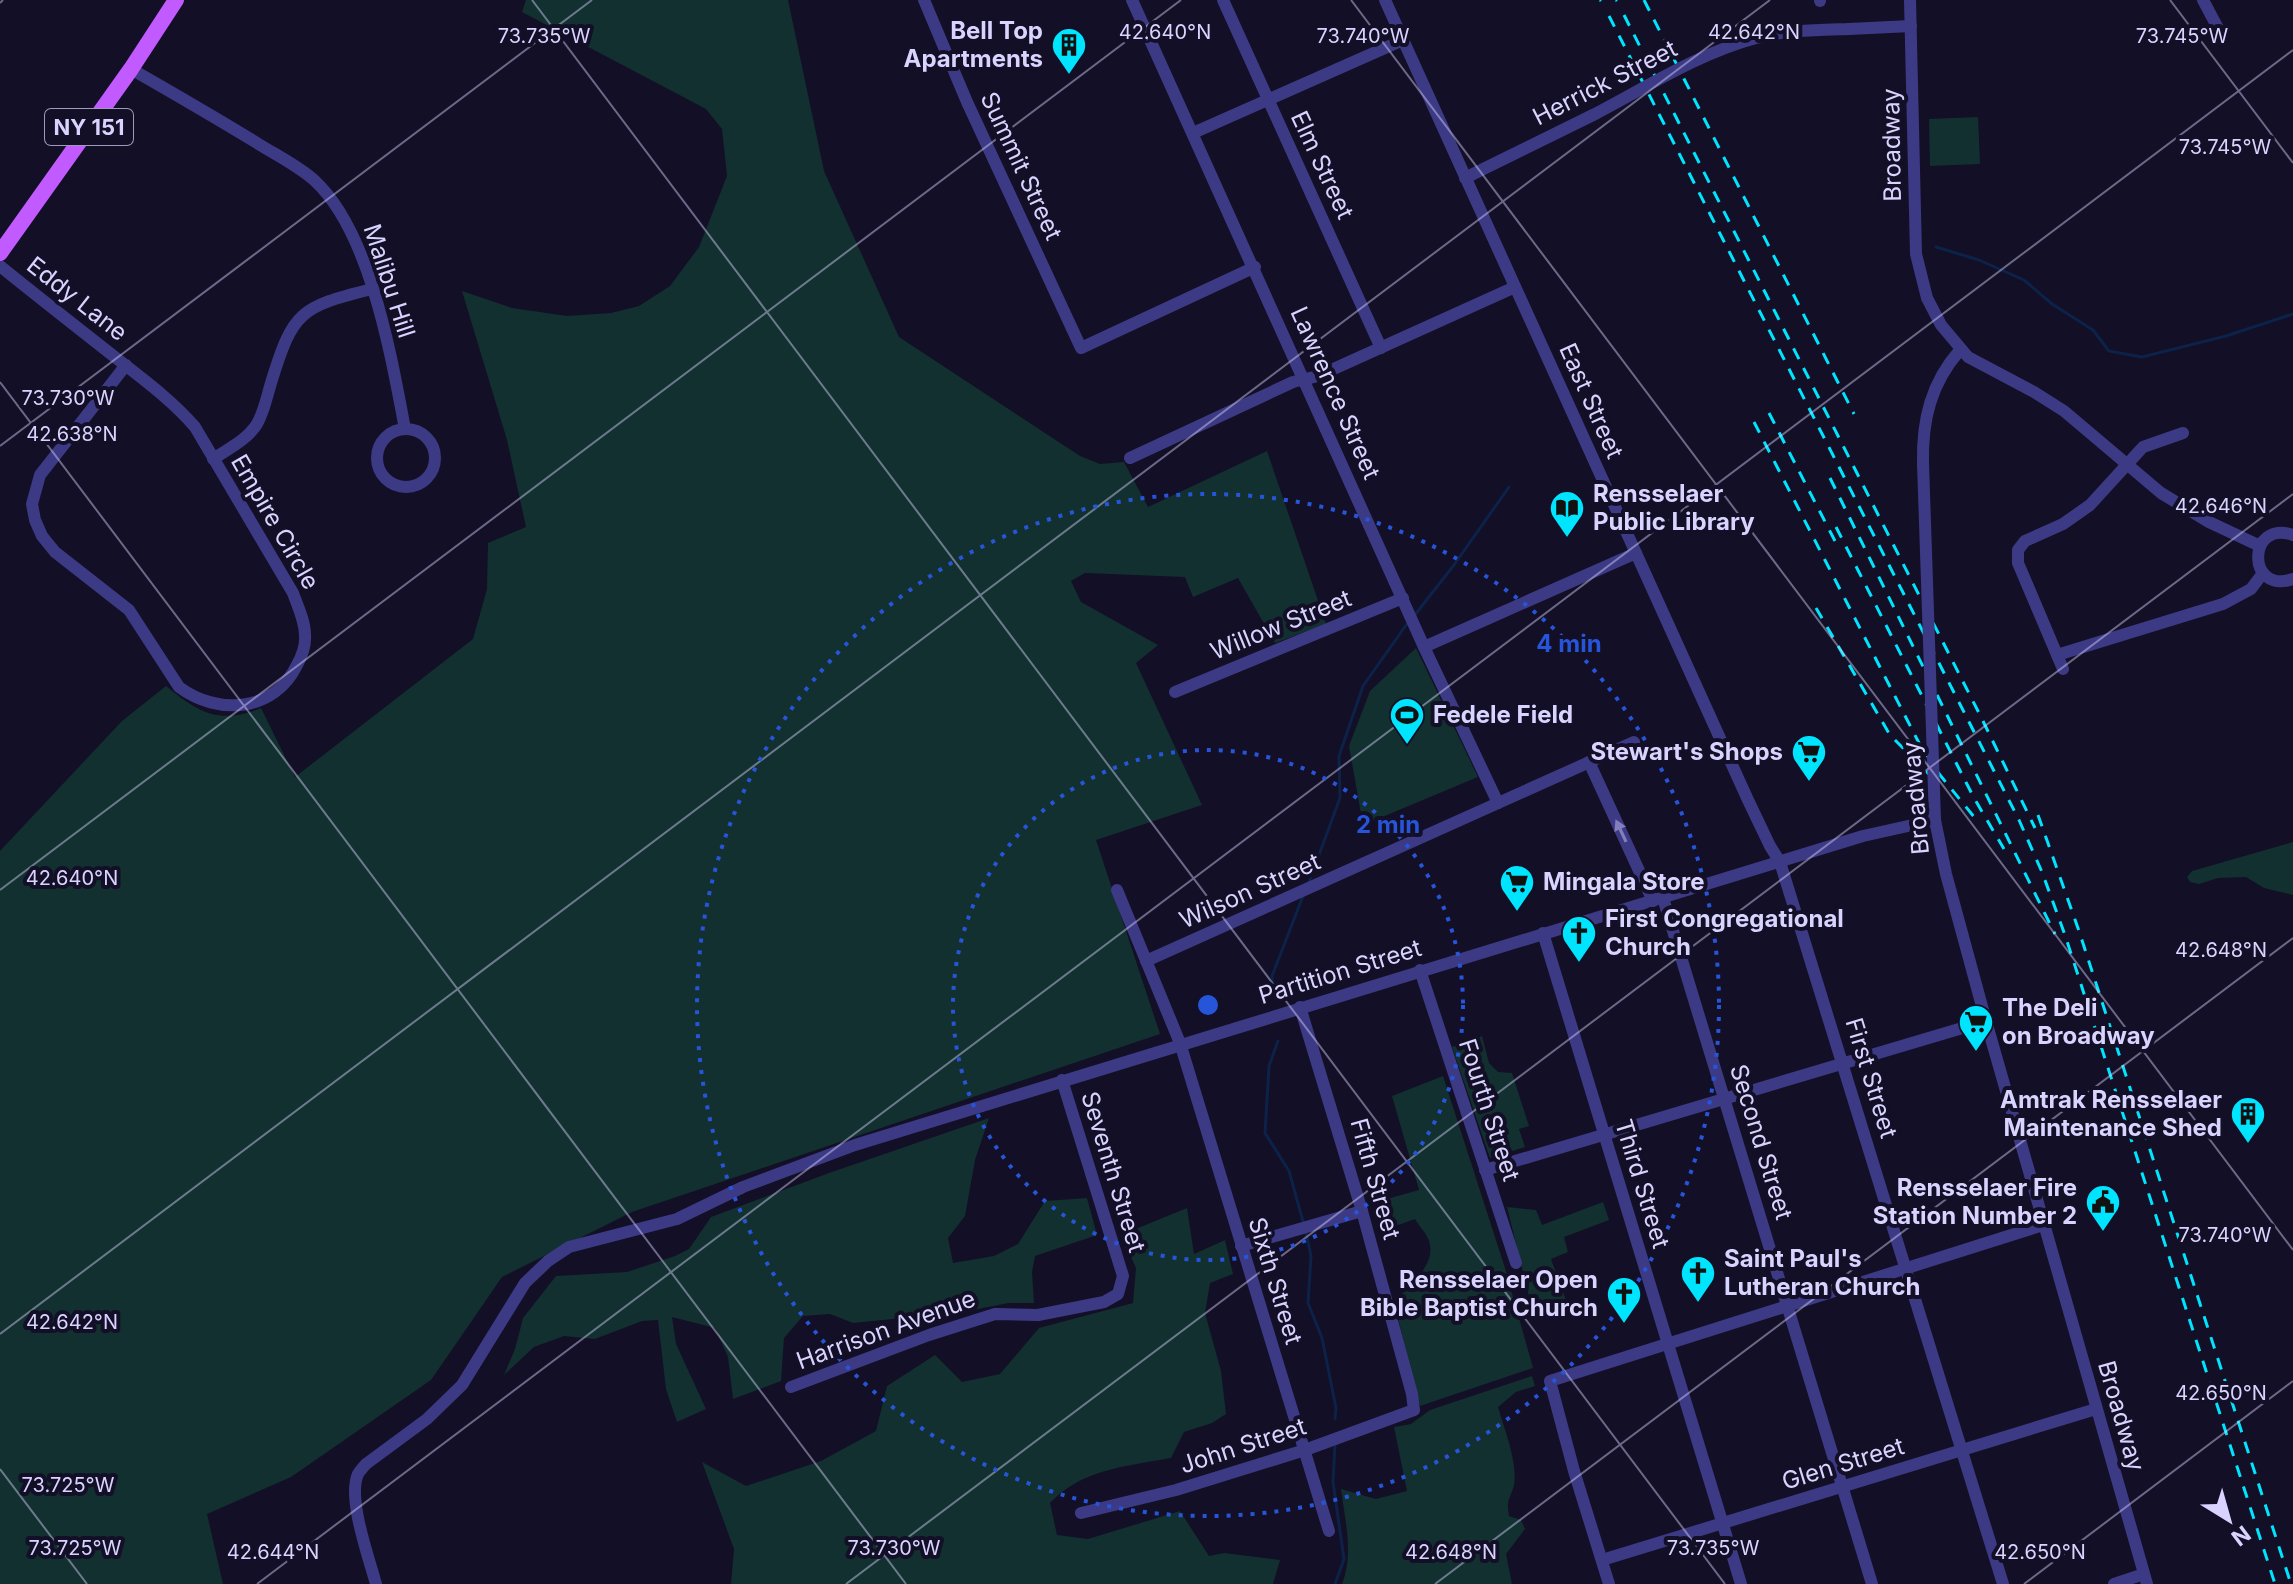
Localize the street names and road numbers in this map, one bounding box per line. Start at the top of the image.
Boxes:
street label: Herrick Street [1528,34,1682,131]
street label: Summit Street [975,87,1068,244]
street label: Broadway [1876,88,1907,202]
street label: Elm Street [1285,106,1360,223]
road number: NY 151 [45,109,133,145]
street label: Malibu Hill [357,220,421,341]
street label: Eddy Lane [21,250,133,347]
street label: Lawrence Street [1284,302,1387,484]
street label: East Street [1553,339,1630,463]
street label: Empire Circle [225,449,326,594]
street label: Willow Street [1206,583,1356,666]
street label: Broadway [1896,740,1935,856]
street label: Wilson Street [1175,847,1325,934]
street label: Partition Street [1255,933,1425,1010]
street label: First Street [1839,1014,1904,1142]
street label: Fourth Street [1453,1035,1526,1185]
street label: Second Street [1724,1061,1799,1223]
street label: Seventh Street [1075,1088,1152,1256]
street label: Fifth Street [1344,1115,1407,1243]
street label: Third Street [1609,1116,1676,1252]
street label: Sixth Street [1242,1214,1309,1348]
street label: Harrison Avenue [792,1284,979,1375]
street label: Broadway [2092,1357,2151,1474]
street label: John Street [1176,1411,1310,1480]
street label: Glen Street [1778,1431,1908,1496]

